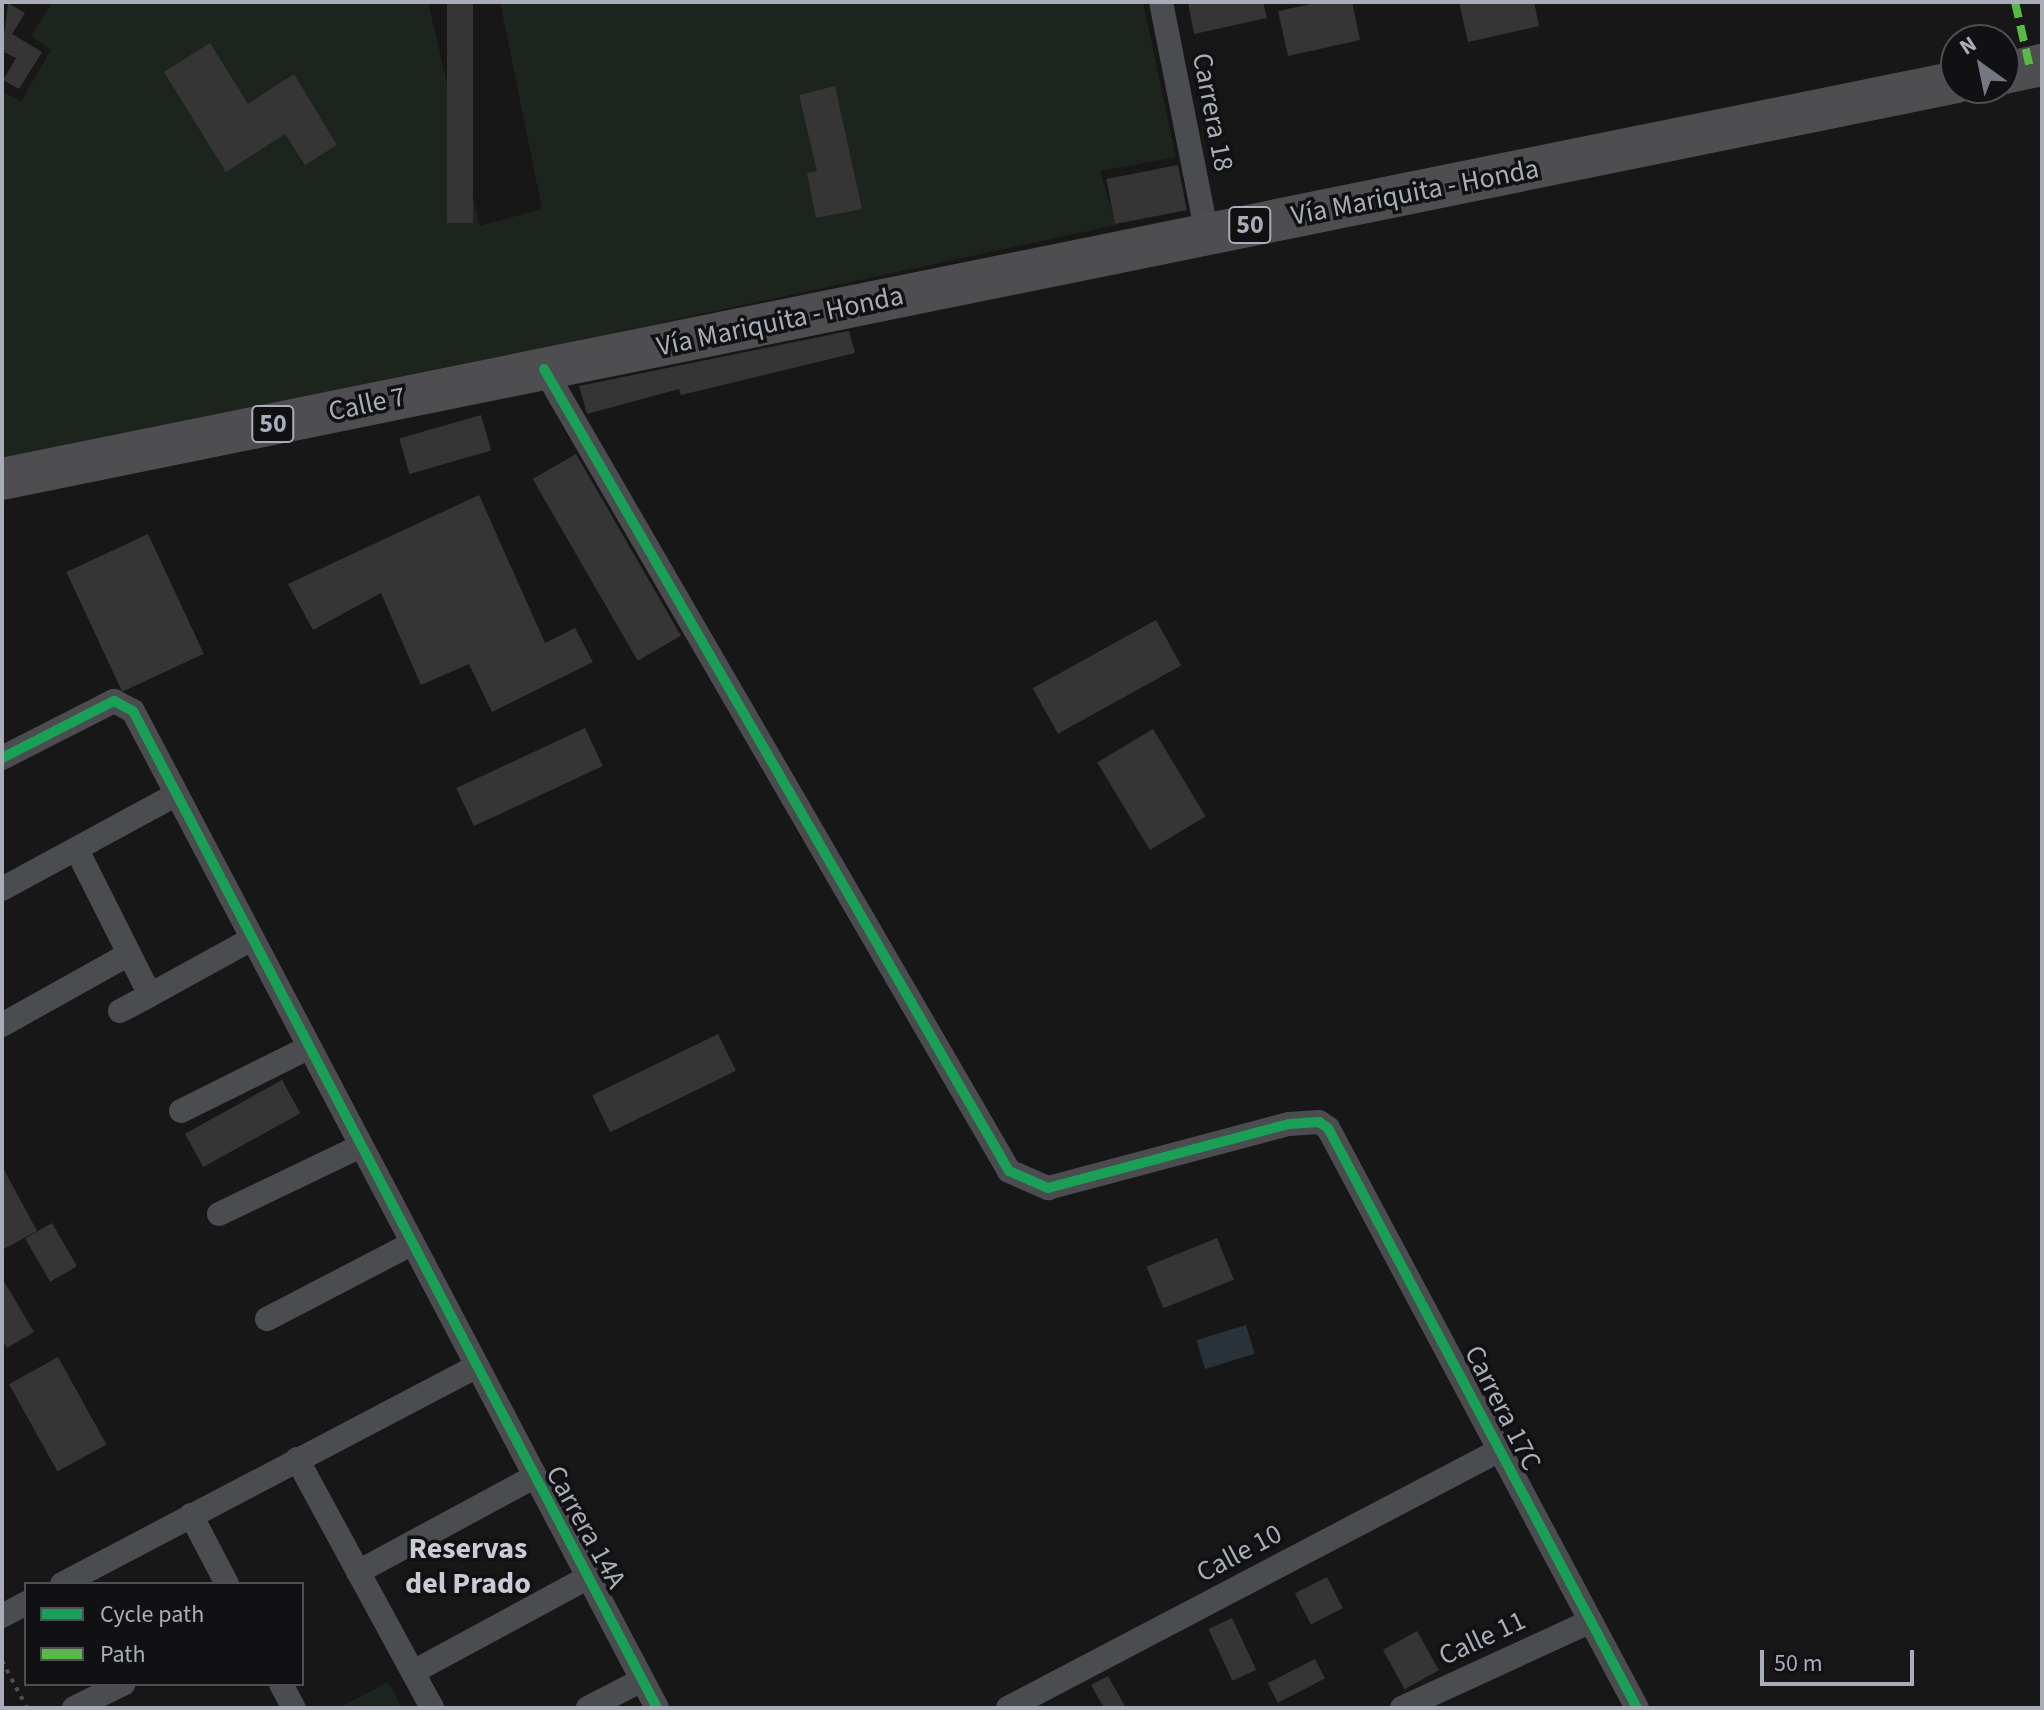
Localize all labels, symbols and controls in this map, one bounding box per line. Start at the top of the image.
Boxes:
north arrow [1940,24,2020,104]
text: N [1953,28,1983,63]
street label: Carrera 18 [1185,50,1241,174]
street label: Vía Mariquita - Honda [1288,152,1542,232]
road number: 50 [1228,203,1272,247]
street label: Vía Mariquita - Honda [654,278,906,364]
street label: Calle 7 [325,379,409,429]
road number: 50 [251,402,295,446]
street label: Carrera 17C [1457,1340,1549,1476]
street label: Carrera 14A [539,1460,633,1594]
street label: Calle 10 [1191,1517,1287,1589]
district label: Reservas del Prado [405,1531,531,1602]
legend [24,1582,304,1686]
text: Cycle path [100,1597,204,1632]
street label: Calle 11 [1433,1603,1531,1673]
scale bar [1764,1634,1918,1684]
text: Path [100,1637,146,1672]
text: 50 m [1774,1646,1823,1681]

